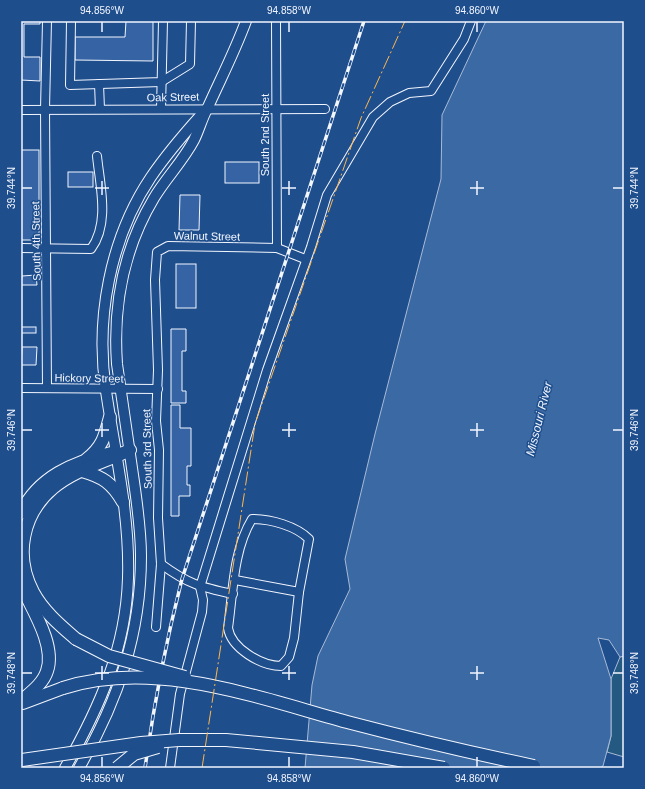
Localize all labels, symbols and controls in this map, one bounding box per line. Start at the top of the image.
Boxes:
text: 94.856°W [80,5,125,16]
text: 94.858°W [267,5,312,16]
text: 94.860°W [455,5,500,16]
street label: Oak Street [147,91,199,103]
street label: South 2nd Street [259,94,271,176]
text: 39.744°N [6,167,17,209]
text: 39.744°N [629,167,640,209]
street label: South 4th Street [29,201,43,281]
street label: Walnut Street [174,229,240,243]
street label: Hickory Street [54,371,124,385]
water label: Missouri River [523,379,555,458]
text: 39.746°N [6,409,17,451]
street label: South 3rd Street [140,409,154,489]
text: 39.746°N [629,409,640,451]
text: 39.748°N [6,652,17,694]
text: 39.748°N [629,652,640,694]
text: 94.856°W [80,773,125,784]
text: 94.858°W [267,773,312,784]
text: 94.860°W [455,773,500,784]

